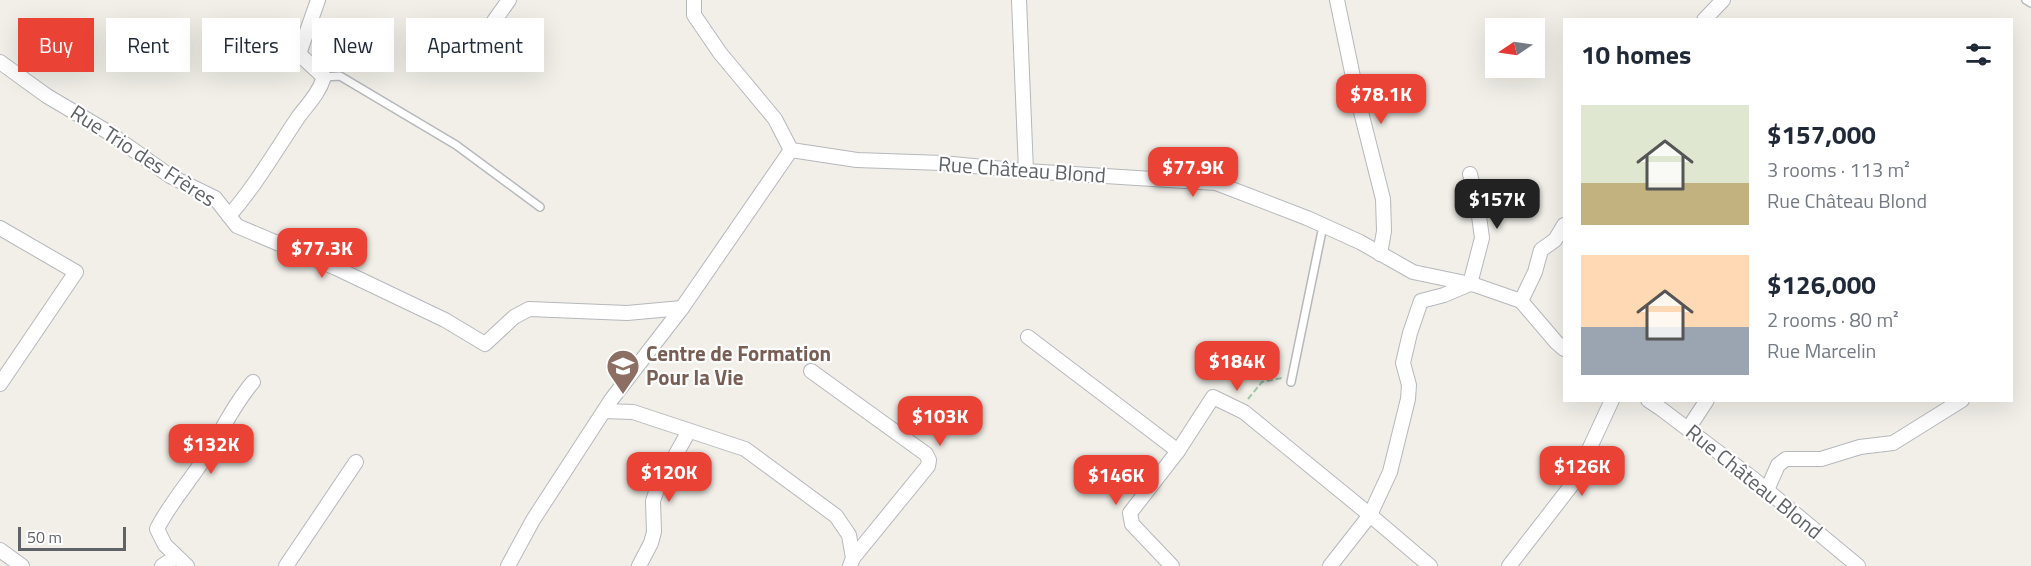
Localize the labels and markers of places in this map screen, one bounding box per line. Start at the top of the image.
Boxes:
pin: $78.1K [1332,74,1430,125]
pin: $77.9K [1144,147,1242,198]
pin: $157K [1455,179,1539,230]
pin: $77.3K [273,228,371,279]
place label: Centre de Formation Pour la Vie [646,337,831,393]
pin: $184K [1195,341,1279,392]
school or university icon: Centre de Formation Pour la Vie [605,348,641,395]
pin: $103K [898,396,982,447]
pin: $132K [169,424,253,475]
pin: $126K [1540,446,1624,497]
pin: $120K [627,452,711,503]
pin: $146K [1074,455,1158,506]

